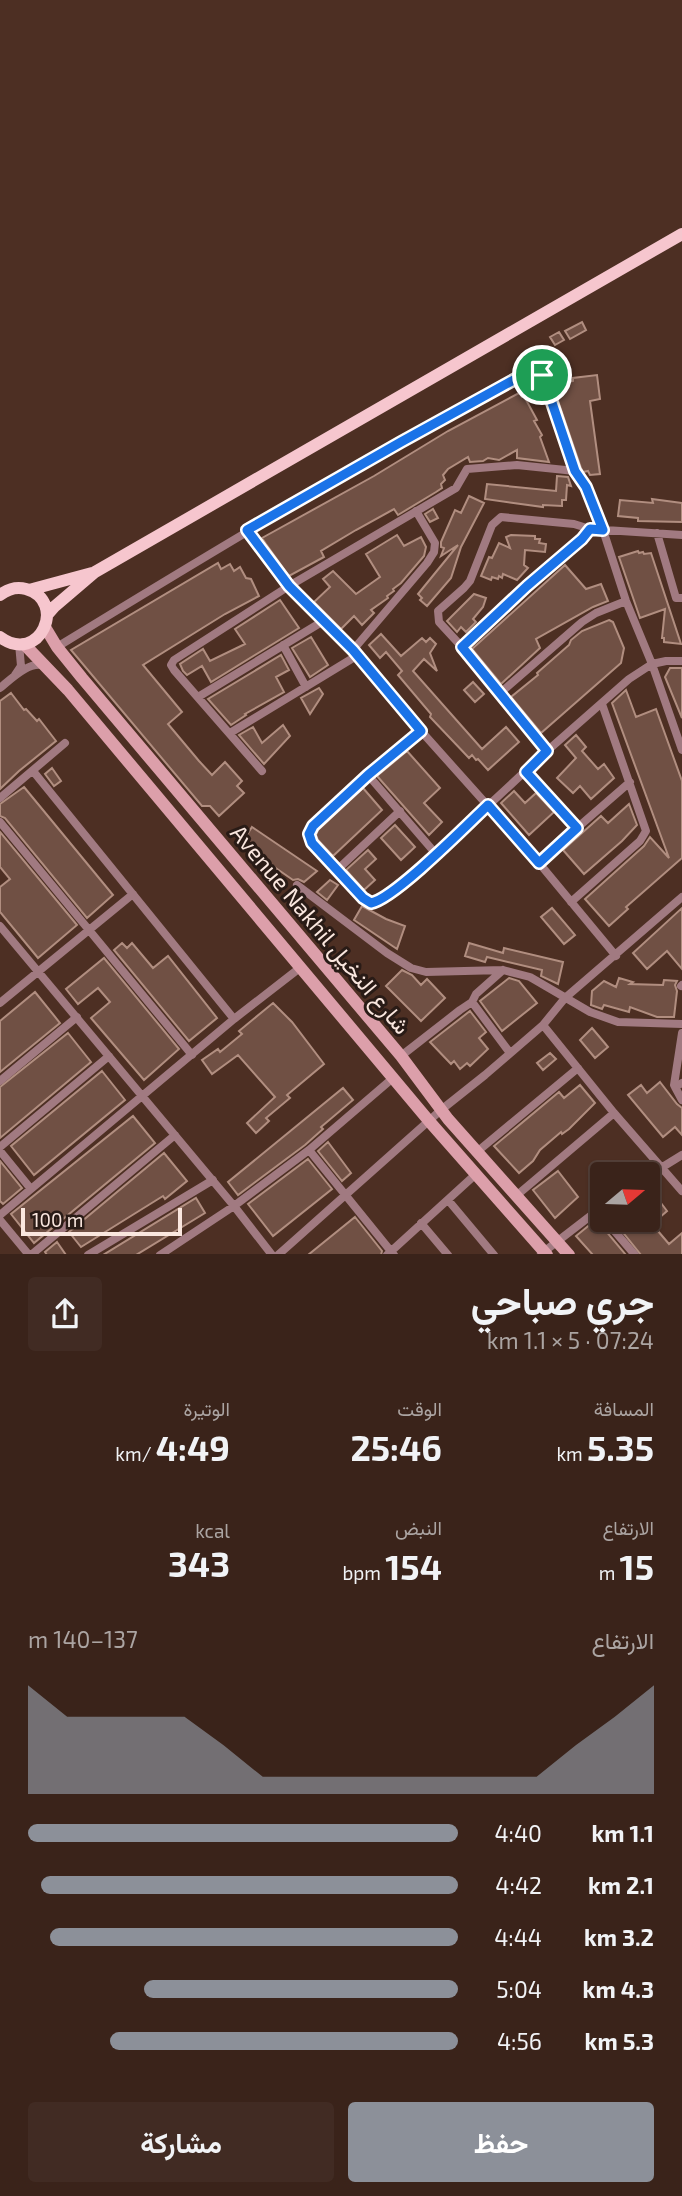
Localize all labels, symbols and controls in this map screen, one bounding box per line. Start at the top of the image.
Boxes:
pin [512,345,572,405]
icon: arrive [523,356,561,394]
street label: Avenue Nakhil شارع النخيل [223,819,417,1041]
north arrow [590,1162,660,1232]
map controls [590,1162,660,1232]
scale bar [21,1206,182,1237]
text: 100 m [32,1208,83,1231]
button: share [28,1277,102,1351]
text: جري صباحي [471,1277,654,1323]
text: 07:24 · 5 × 1.1 km [487,1326,654,1354]
text: الوتيرة [184,1397,230,1420]
text: الوقت [397,1397,442,1420]
text: المسافة [594,1397,654,1420]
text: 4:49 [156,1426,230,1468]
text: 25:46 [350,1426,442,1468]
text: 5.35 [587,1426,654,1468]
text: /km [115,1442,156,1465]
text: km [556,1442,587,1465]
text: النبض [395,1516,442,1539]
text: الارتفاع [602,1516,654,1539]
text: kcal [195,1519,230,1542]
text: 343 [168,1542,230,1584]
text: 154 [385,1545,442,1587]
text: 15 [620,1545,654,1587]
text: bpm [343,1561,385,1584]
text: m [599,1561,620,1584]
text: 137–140 m [28,1625,138,1653]
text: الارتفاع [592,1626,654,1654]
text: 4:40 [494,1819,542,1847]
text: 1.1 km [591,1819,654,1847]
text: 4:42 [495,1871,542,1899]
text: 2.1 km [588,1871,654,1899]
text: 4:44 [494,1923,542,1951]
text: 3.2 km [584,1923,654,1951]
text: 5:04 [496,1975,542,2003]
text: 4.3 km [583,1975,654,2003]
text: 4:56 [497,2027,542,2055]
text: 5.3 km [585,2027,654,2055]
button: مشاركة [28,2102,334,2182]
button: حفظ [348,2102,654,2182]

